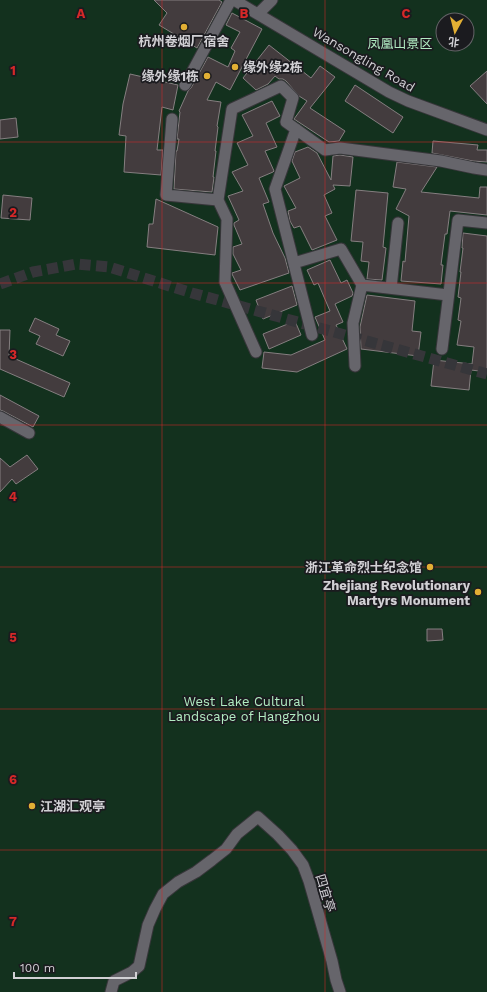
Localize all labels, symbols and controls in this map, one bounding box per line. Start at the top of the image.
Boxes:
text: A [77,6,86,21]
text: B [240,6,249,21]
text: C [402,6,411,21]
north arrow [435,12,475,52]
marker: 杭州卷烟厂宿舍 [179,22,189,32]
street label: Wansongling Road [310,24,418,95]
place label: 杭州卷烟厂宿舍 [138,34,230,49]
text: 北 [448,34,460,49]
park label: 凤凰山景区 [367,36,433,51]
place label: 缘外缘2栋 [243,60,303,75]
marker: 缘外缘2栋 [230,62,240,72]
text: 1 [10,63,16,78]
place label: 缘外缘1栋 [141,69,199,84]
marker: 缘外缘1栋 [202,71,212,81]
text: 2 [9,205,17,220]
text: 3 [9,347,17,362]
text: 4 [9,489,18,504]
place label: 浙江革命烈士纪念馆 [305,560,422,575]
marker: 浙江革命烈士纪念馆 [425,562,435,572]
place label: Zhejiang Revolutionary Martyrs Monument [323,578,471,608]
marker: Zhejiang Revolutionary Martyrs Monument [473,587,483,597]
text: 5 [9,630,17,645]
park label: West Lake Cultural Landscape of Hangzhou [168,694,320,724]
text: 6 [9,772,17,787]
place label: 江湖汇观亭 [40,799,105,814]
marker: 江湖汇观亭 [27,801,37,811]
street label: 四宜亭 [313,872,338,914]
text: 7 [9,914,17,929]
scale bar [14,954,136,980]
text: 100 m [20,961,55,975]

